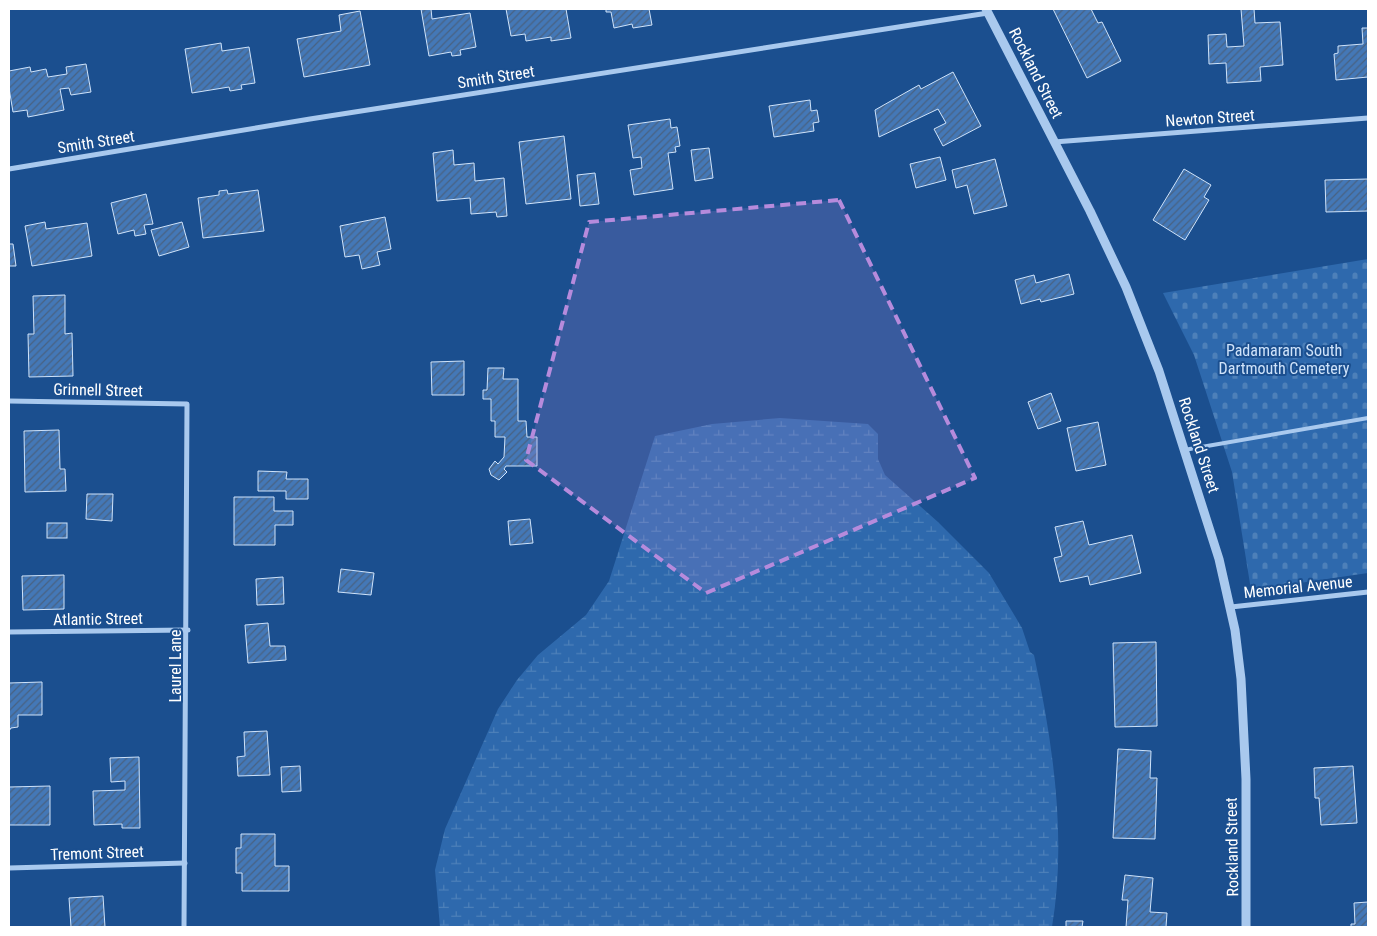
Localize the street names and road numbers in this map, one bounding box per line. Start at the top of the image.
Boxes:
street label: Rockland Street [1005,24,1067,122]
street label: Smith Street [456,62,536,92]
street label: Newton Street [1165,105,1255,131]
street label: Smith Street [56,127,136,157]
street label: Grinnell Street [53,380,143,400]
street label: Rockland Street [1175,395,1223,495]
street label: Memorial Avenue [1243,572,1353,602]
street label: Atlantic Street [53,609,143,629]
street label: Laurel Lane [166,629,185,703]
street label: Rockland Street [1222,797,1242,897]
street label: Tremont Street [50,842,144,864]

